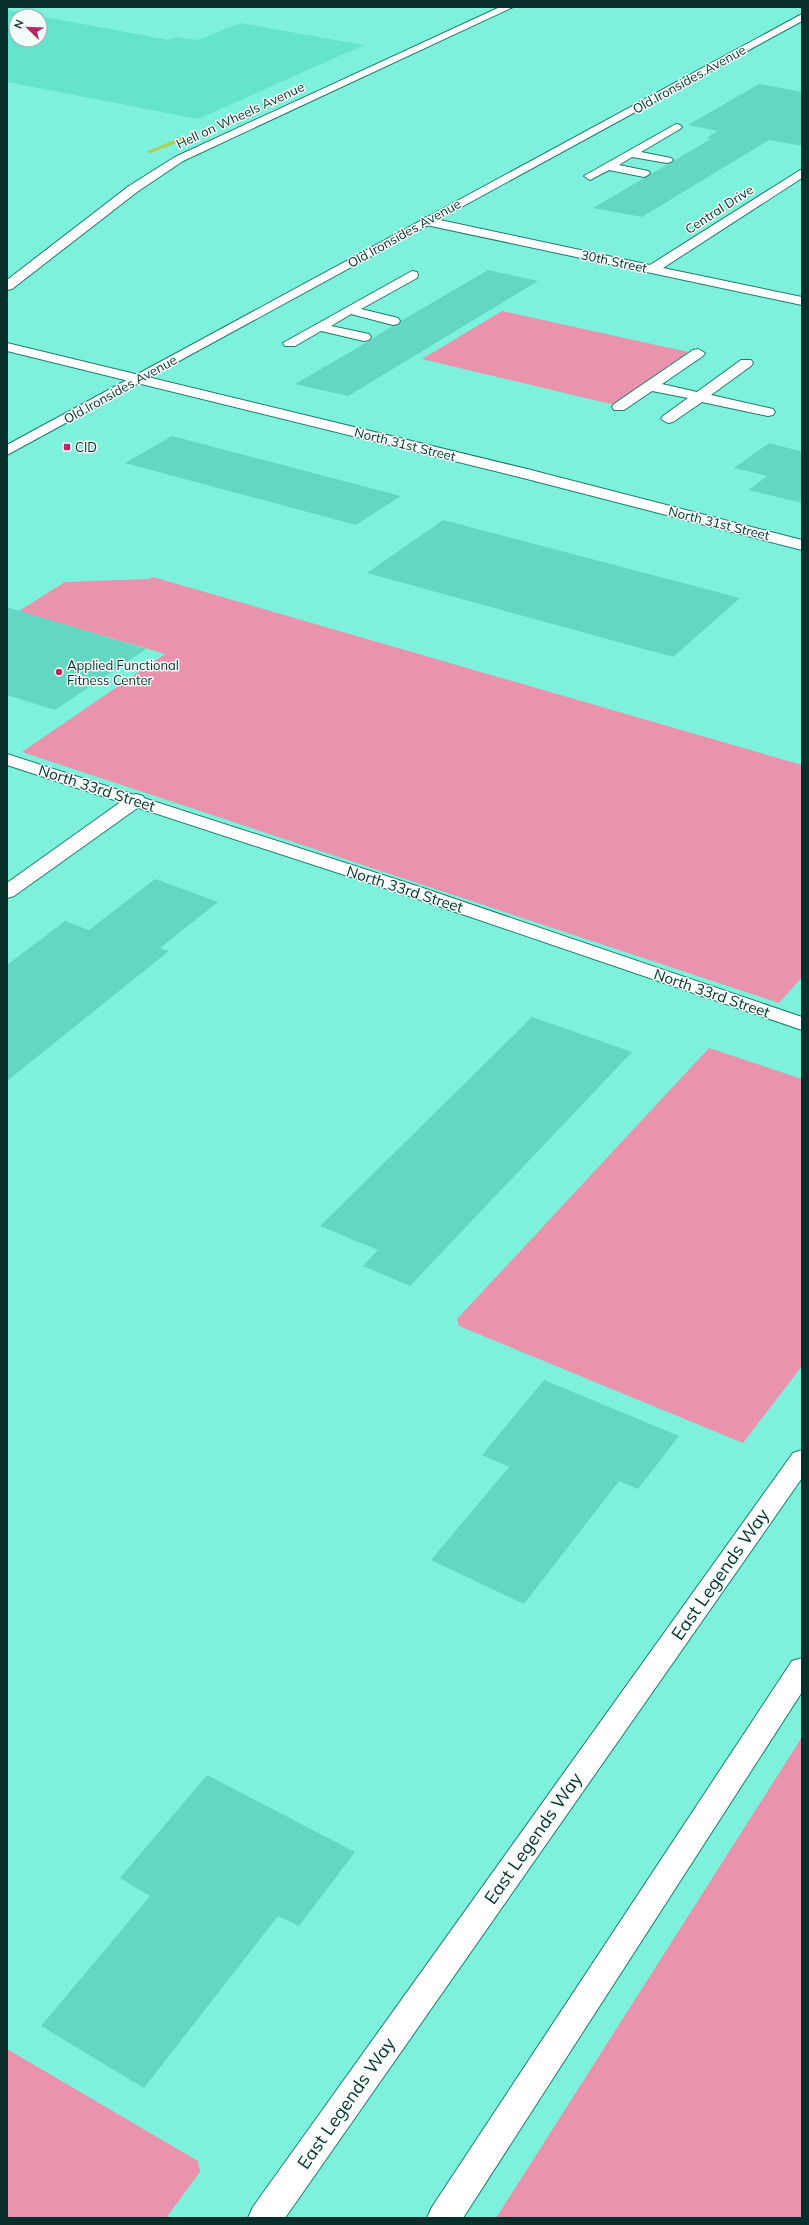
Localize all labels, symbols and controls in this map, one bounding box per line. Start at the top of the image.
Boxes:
north arrow [8,8,48,48]
text: N [11,18,27,31]
street label: Old Ironsides Avenue [630,41,748,117]
street label: Hell on Wheels Avenue [173,78,307,152]
street label: Central Drive [682,181,756,237]
street label: Old Ironsides Avenue [345,195,463,271]
street label: 30th Street [580,246,649,276]
street label: Old Ironsides Avenue [61,351,179,427]
street label: North 31st Street [353,424,458,464]
place label: CID [75,439,97,455]
marker: CID [62,442,72,452]
street label: North 31st Street [667,503,772,543]
place label: Applied Functional Fitness Center [67,657,179,688]
marker: Applied Functional Fitness Center [54,667,64,677]
street label: North 33rd Street [36,760,158,816]
street label: North 33rd Street [344,861,466,917]
street label: North 33rd Street [652,964,772,1022]
street label: East Legends Way [666,1503,774,1644]
street label: East Legends Way [479,1767,587,1908]
street label: East Legends Way [292,2032,400,2173]

